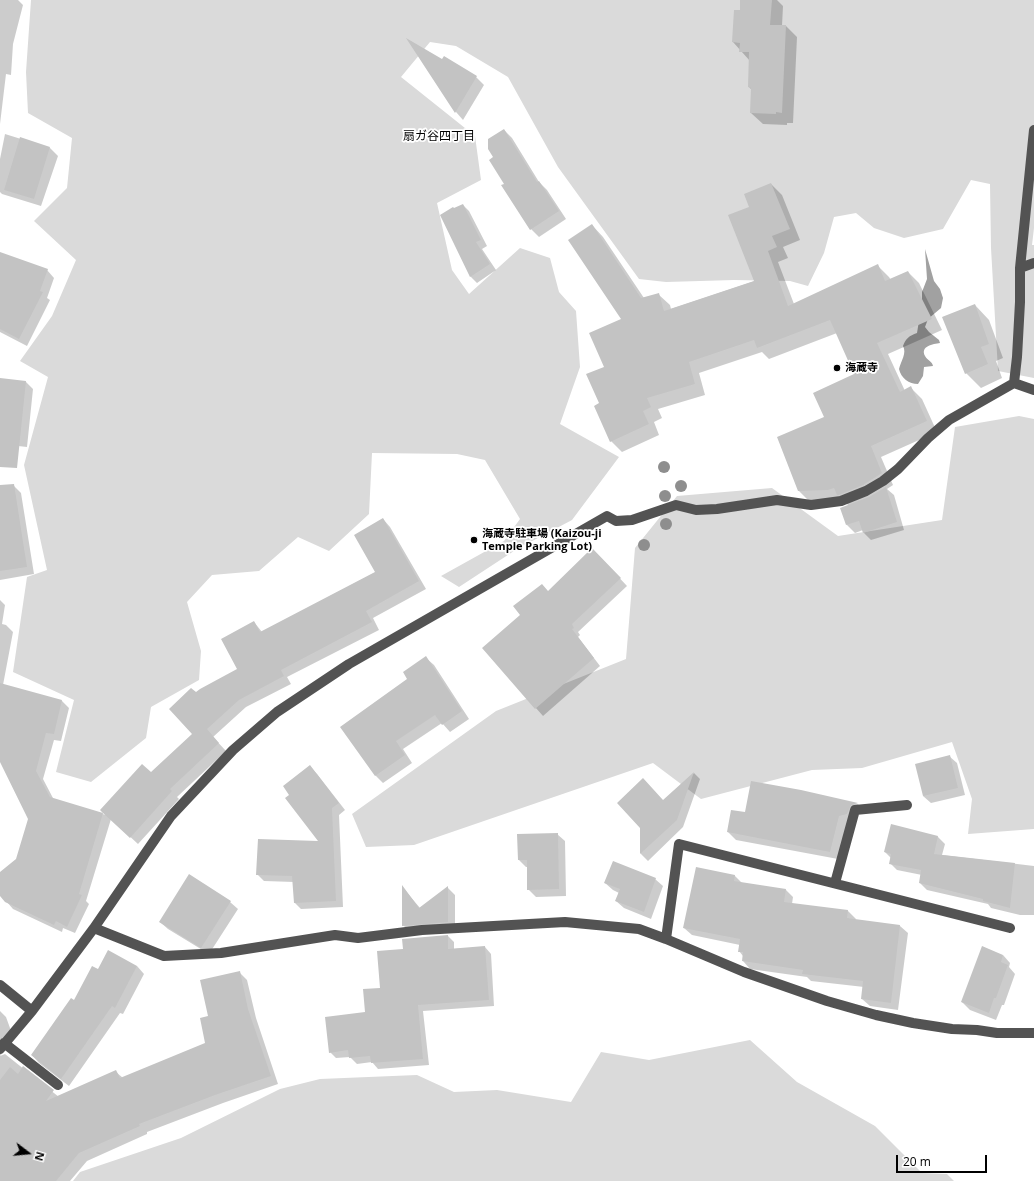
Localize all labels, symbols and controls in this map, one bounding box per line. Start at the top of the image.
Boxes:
district label: 扇ガ谷四丁目 [403,130,475,144]
place label: 海蔵寺 [845,361,878,375]
marker: 海蔵寺 [832,363,842,373]
place label: 海蔵寺駐車場 (Kaizou-ji Temple Parking Lot) [482,527,602,553]
marker: 海蔵寺駐車場 (Kaizou-ji Temple Parking Lot) [469,535,479,545]
north arrow [8,1133,48,1173]
scale bar [898,1147,989,1173]
text: N [32,1150,48,1163]
text: 20 m [903,1153,931,1170]

